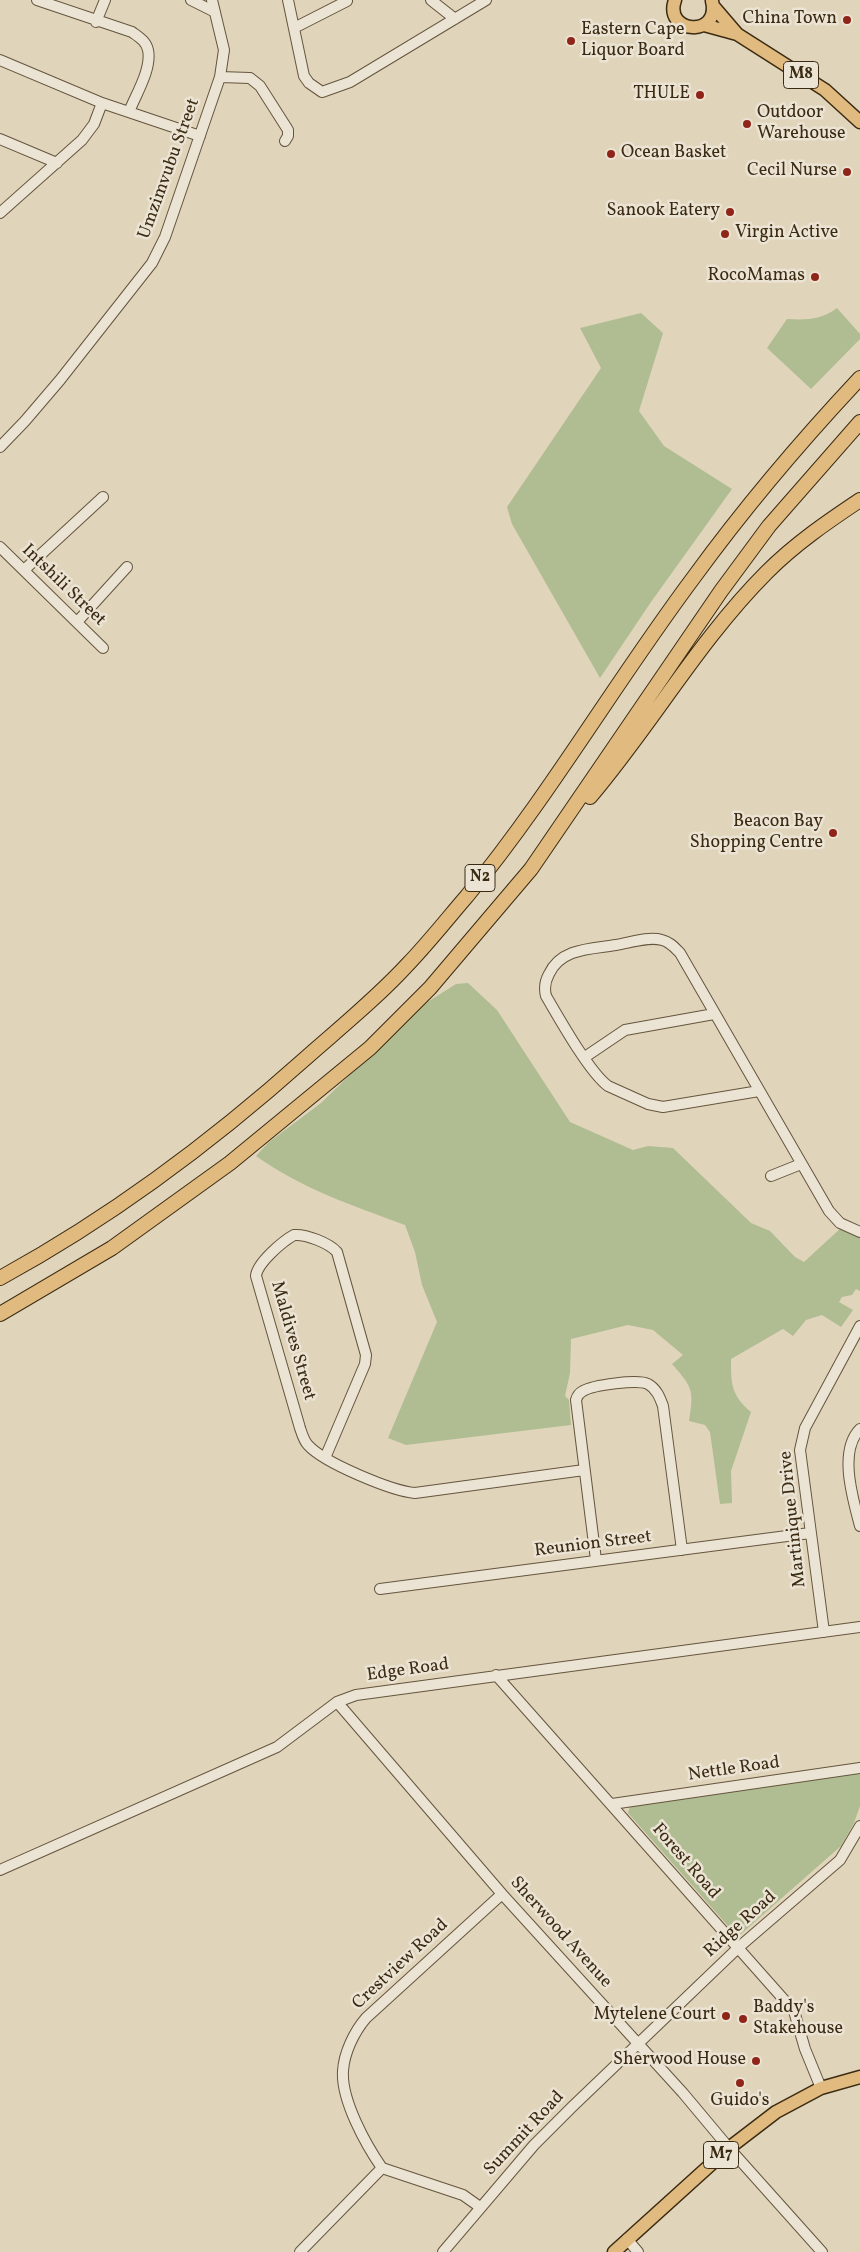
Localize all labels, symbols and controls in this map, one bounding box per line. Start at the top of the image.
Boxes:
place label: China Town [742,9,837,31]
marker: China Town [841,14,853,26]
place label: Eastern Cape Liquor Board [581,20,685,62]
marker: Eastern Cape Liquor Board [565,35,577,47]
road number: M8 [784,62,818,88]
place label: THULE [633,84,690,106]
marker: THULE [694,89,706,101]
street label: Umzimvubu Street [135,96,205,242]
place label: Outdoor Warehouse [757,103,846,146]
marker: Outdoor Warehouse [741,118,753,130]
place label: Ocean Basket [621,143,726,165]
marker: Ocean Basket [605,148,617,160]
place label: Cecil Nurse [747,161,837,183]
marker: Cecil Nurse [841,166,853,178]
place label: Sanook Eatery [607,201,720,223]
marker: Sanook Eatery [724,206,736,218]
place label: Virgin Active [735,223,838,245]
marker: Virgin Active [719,228,731,240]
place label: RocoMamas [708,266,805,288]
marker: RocoMamas [809,271,821,283]
street label: Intshili Street [16,540,110,632]
place label: Beacon Bay Shopping Centre [690,812,823,854]
marker: Beacon Bay Shopping Centre [827,827,839,839]
road number: N2 [465,864,495,891]
street label: Maldives Street [265,1279,319,1403]
street label: Martinique Drive [776,1450,812,1588]
street label: Reunion Street [533,1527,653,1563]
street label: Edge Road [365,1655,451,1687]
street label: Nettle Road [687,1753,781,1787]
street label: Forest Road [646,1820,724,1904]
street label: Sherwood Avenue [504,1873,616,1993]
street label: Ridge Road [700,1887,782,1963]
street label: Crestview Road [349,1915,453,2015]
place label: Baddy's Stakehouse [753,1998,843,2040]
place label: Mytelene Court [594,2005,716,2027]
marker: Mytelene Court [720,2010,732,2022]
marker: Baddy's Stakehouse [737,2013,749,2025]
place label: Sherwood House [613,2050,746,2072]
marker: Sherwood House [750,2055,762,2067]
marker: Guido's [734,2077,746,2089]
street label: Summit Road [480,2087,570,2181]
place label: Guido's [711,2091,769,2113]
road number: M7 [704,2142,738,2168]

